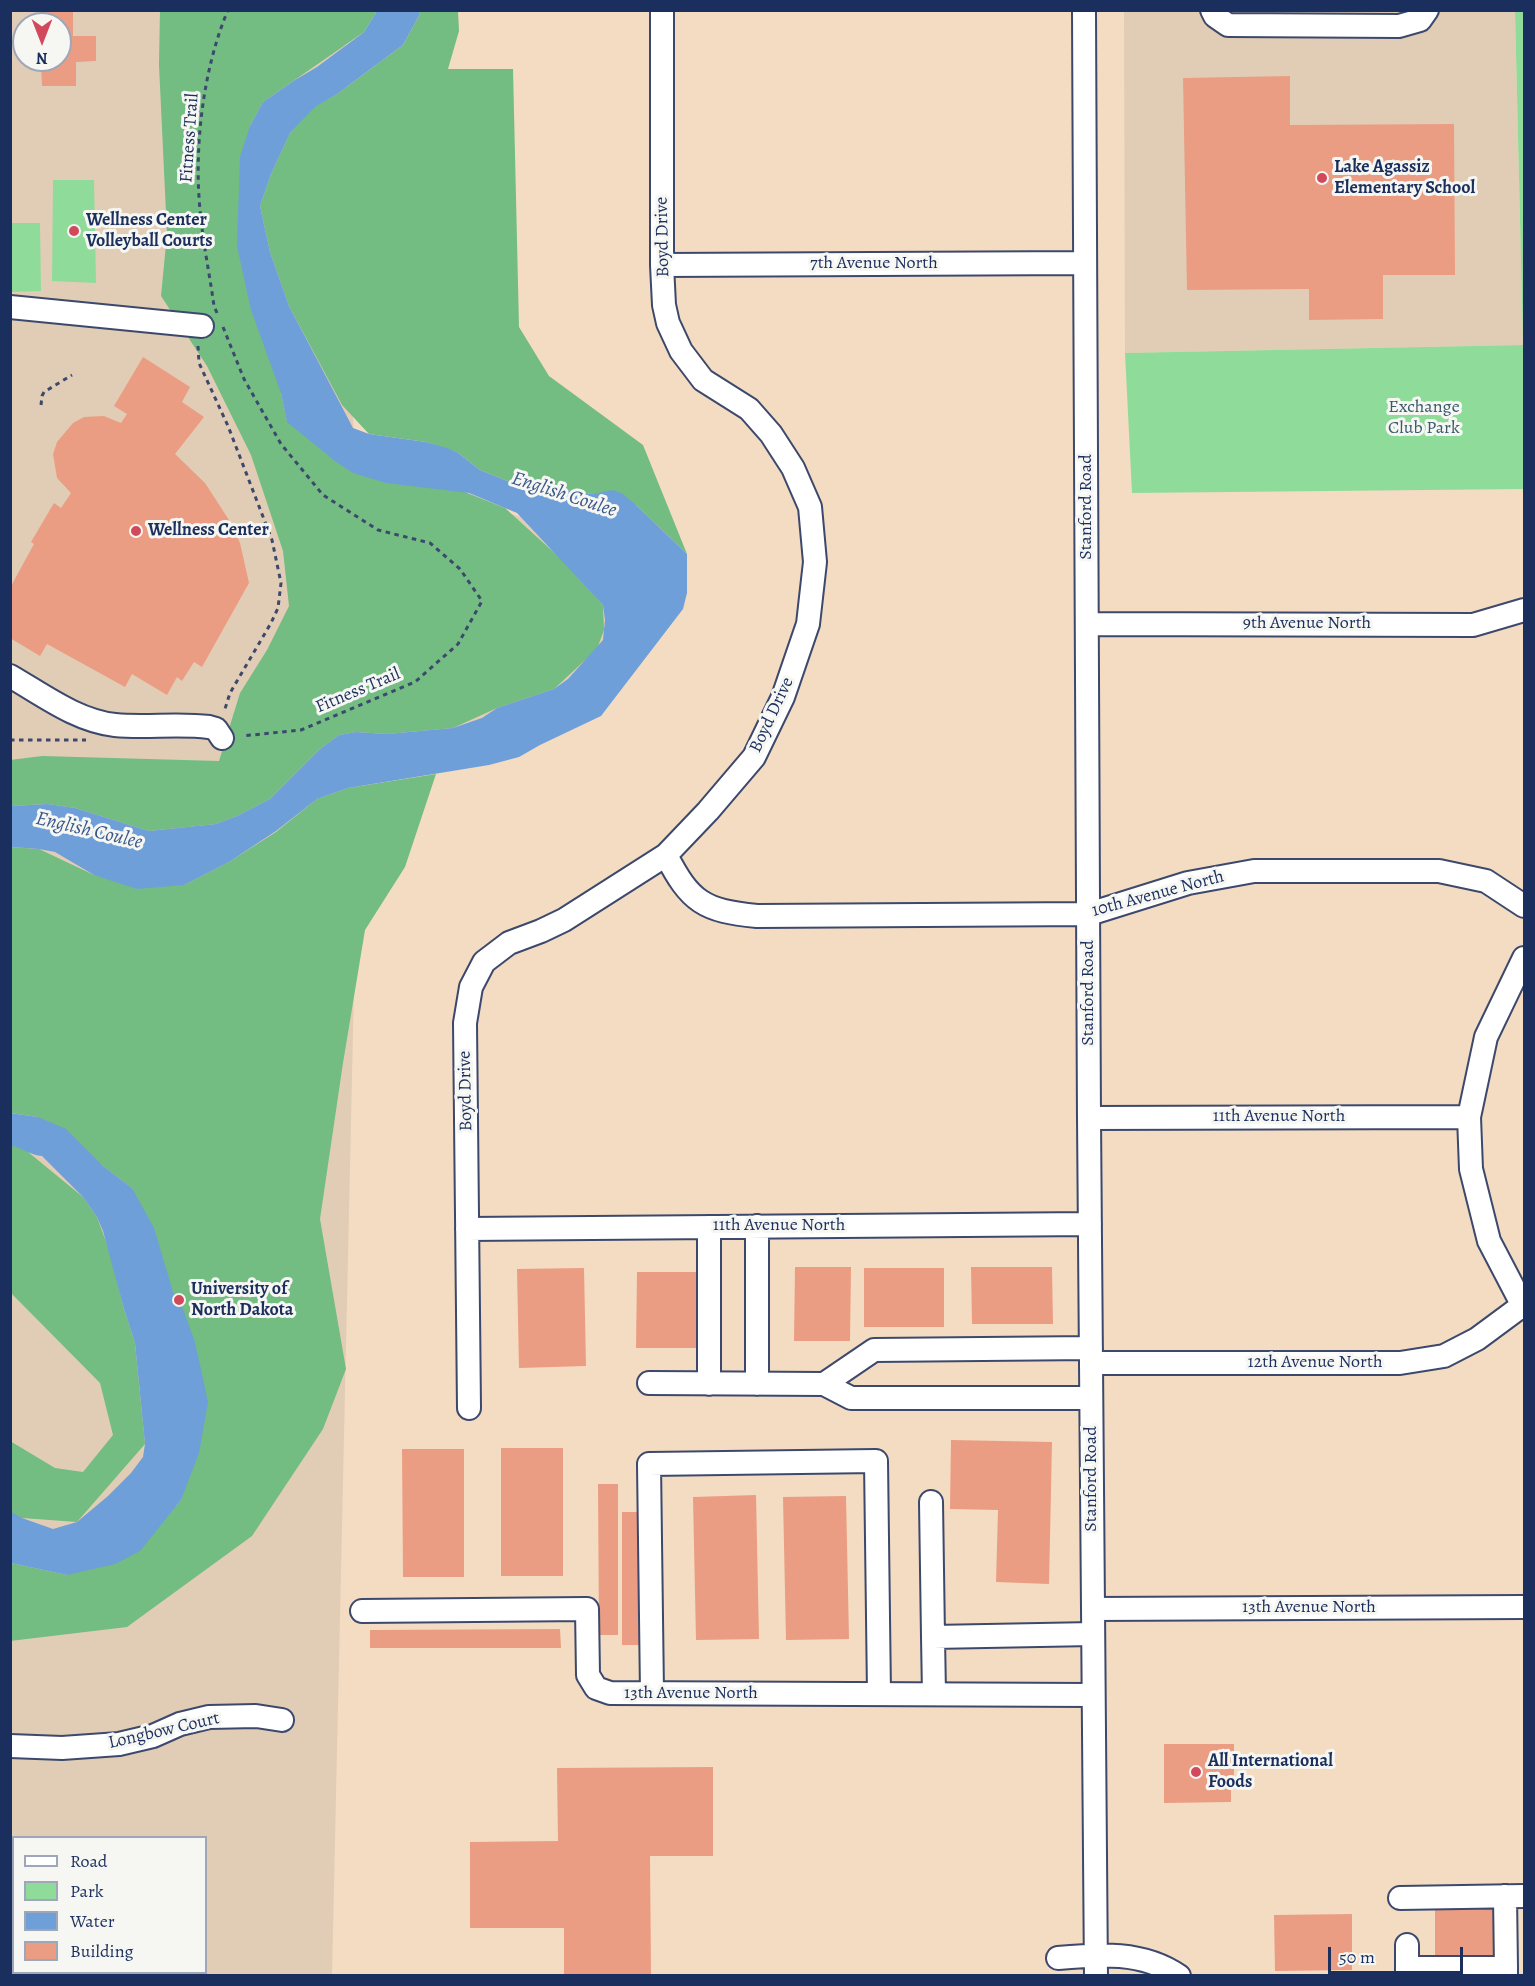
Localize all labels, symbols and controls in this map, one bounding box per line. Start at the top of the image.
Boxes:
north arrow [12,12,72,72]
text: N [36,47,48,69]
street label: Fitness Trail [176,93,204,183]
place label: Lake Agassiz Elementary School [1334,157,1475,200]
marker: Lake Agassiz Elementary School [1315,171,1329,185]
street label: Boyd Drive [651,197,675,277]
place label: Wellness Center Volleyball Courts [86,210,213,252]
marker: Wellness Center Volleyball Courts [67,224,81,238]
street label: 7th Avenue North [810,253,938,275]
park label: Exchange Club Park [1388,397,1460,440]
street label: Stanford Road [1076,454,1098,560]
water label: English Coulee [509,467,619,523]
place label: Wellness Center [148,520,269,542]
marker: Wellness Center [129,524,143,538]
street label: 9th Avenue North [1243,613,1371,635]
street label: Fitness Trail [312,664,404,718]
street label: Boyd Drive [745,674,799,756]
water label: English Coulee [33,807,145,855]
street label: 10th Avenue North [1090,866,1226,922]
street label: Stanford Road [1078,940,1100,1046]
street label: Boyd Drive [454,1051,478,1131]
street label: 11th Avenue North [1213,1106,1345,1128]
street label: 11th Avenue North [713,1215,845,1237]
place label: University of North Dakota [191,1279,293,1322]
marker: University of North Dakota [172,1293,186,1307]
street label: 12th Avenue North [1248,1352,1382,1374]
street label: Stanford Road [1081,1426,1103,1532]
street label: 13th Avenue North [1242,1597,1376,1619]
street label: 13th Avenue North [624,1683,758,1705]
street label: Longbow Court [106,1708,222,1754]
place label: All International Foods [1208,1751,1333,1794]
marker: All International Foods [1189,1765,1203,1779]
legend [12,1836,207,1974]
text: Road [70,1849,107,1873]
text: Park [70,1879,104,1903]
text: Water [70,1909,115,1933]
scale bar [1331,1935,1466,1973]
text: Building [70,1939,134,1963]
text: 50 m [1339,1945,1375,1969]

